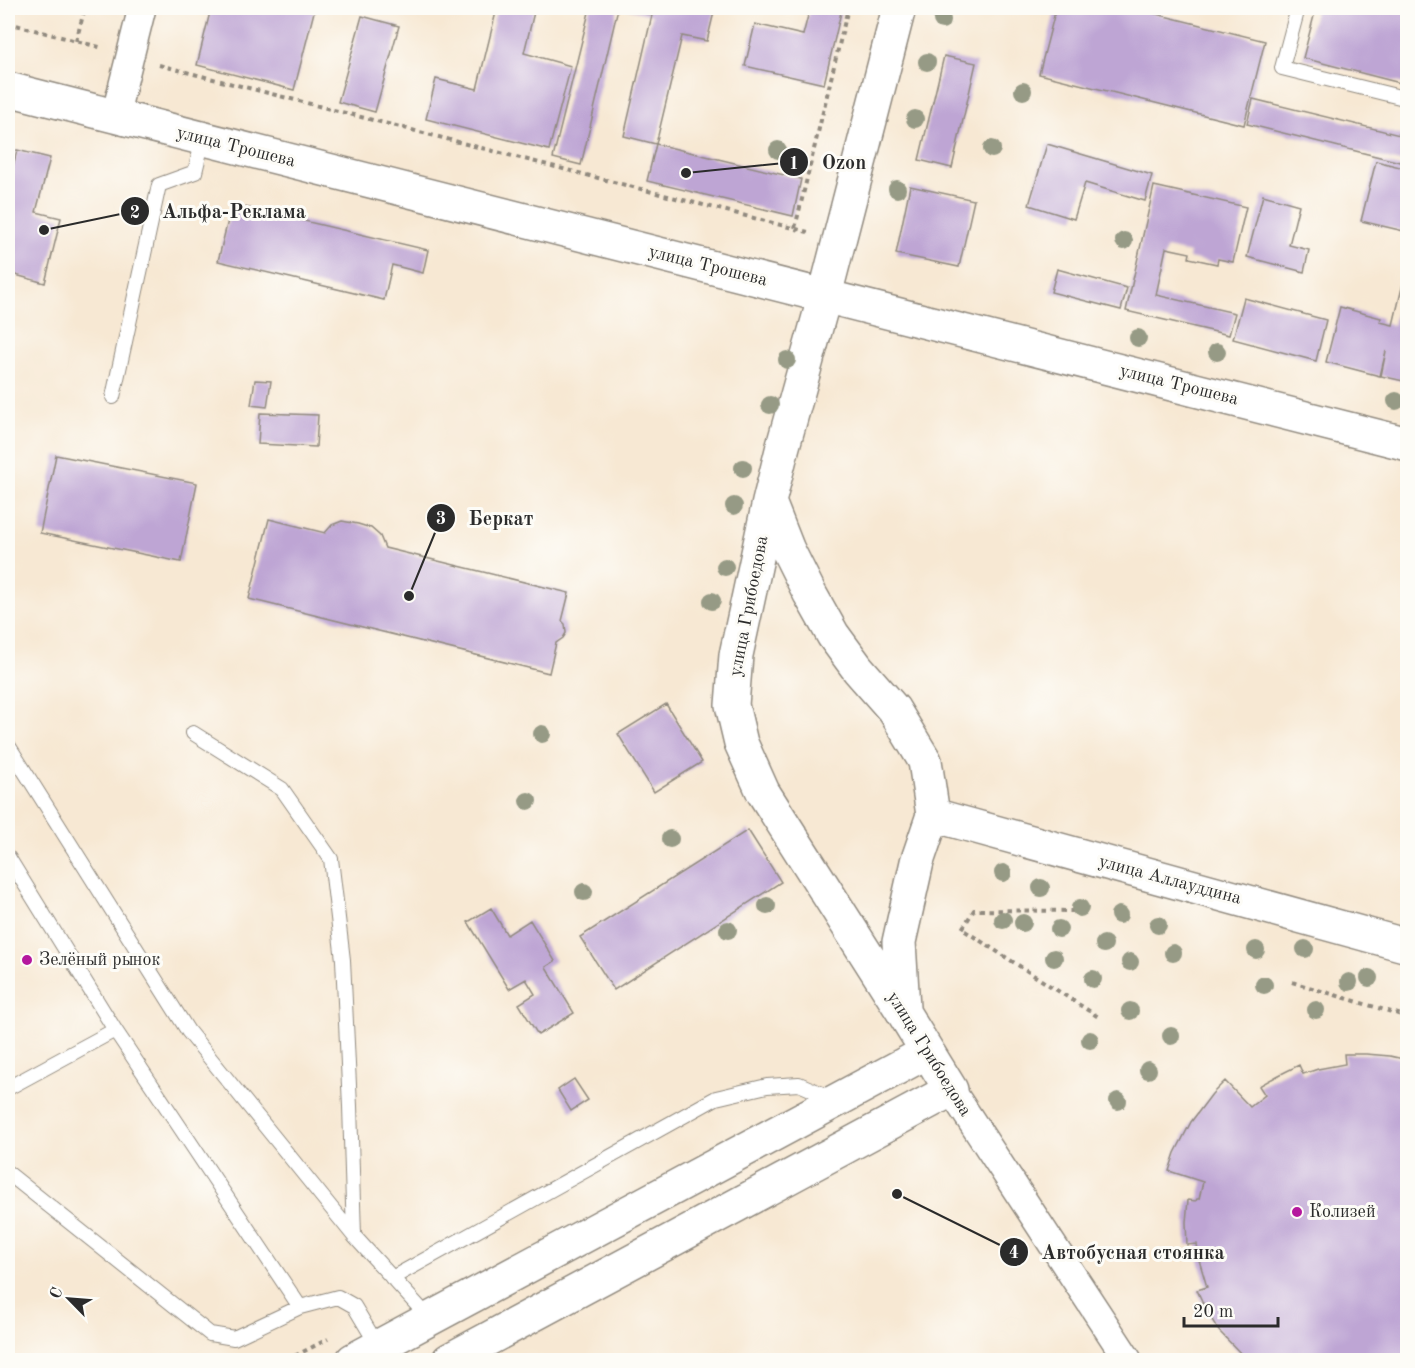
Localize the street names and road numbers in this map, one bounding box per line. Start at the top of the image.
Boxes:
street label: улица Трошева [175,124,297,170]
street label: улица Трошева [647,243,769,289]
street label: улица Трошева [1118,362,1240,408]
street label: улица Грибоедова [727,534,772,678]
street label: улица Аллауддина [1097,852,1243,908]
street label: улица Грибоедова [883,989,975,1120]

